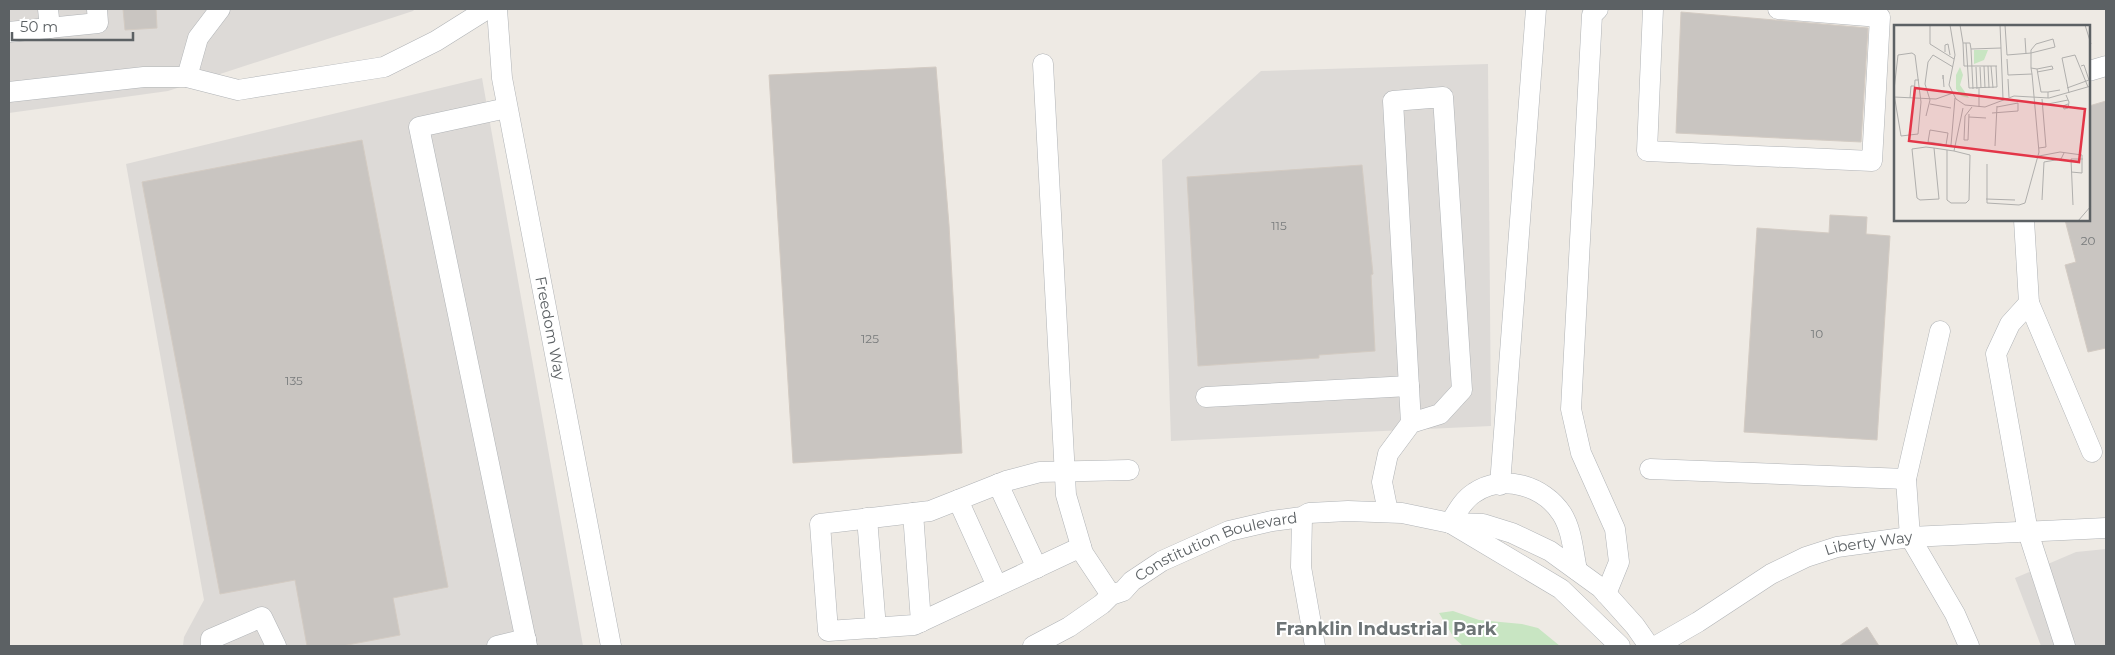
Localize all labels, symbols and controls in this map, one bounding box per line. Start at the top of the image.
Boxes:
scale bar [12,10,134,42]
text: 50 m [20,17,58,36]
inset map [1894,25,2090,221]
house number: 115 [1271,218,1287,233]
house number: 20 [2081,233,2095,248]
street label: Freedom Way [531,275,570,382]
house number: 10 [1811,326,1823,341]
house number: 125 [861,331,879,346]
house number: 135 [285,373,303,388]
street label: Constitution Boulevard [1131,508,1298,585]
street label: Liberty Way [1822,527,1914,559]
district label: Franklin Industrial Park [1276,618,1497,640]

